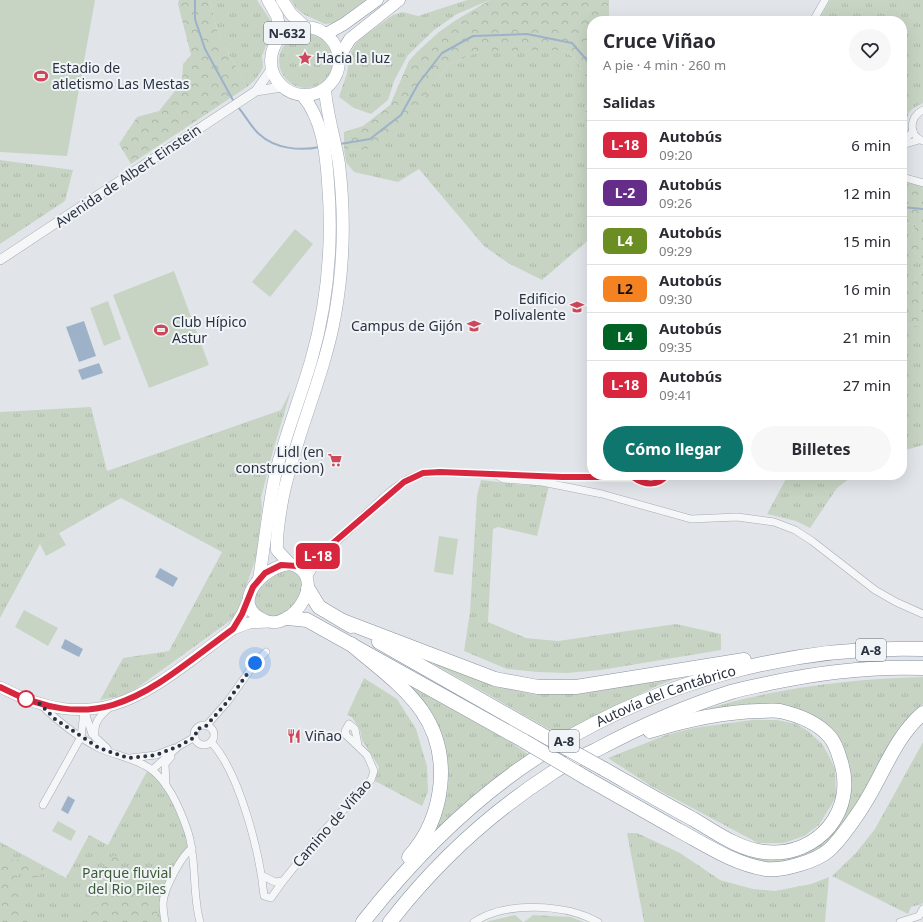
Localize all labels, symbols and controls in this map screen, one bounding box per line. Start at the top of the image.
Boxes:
road number: N-632 [264,22,310,44]
text: Cruce Viñao [603,28,716,54]
button: heart [849,29,891,71]
place label: Hacia la luz [316,48,390,67]
place icon: Hacia la luz [297,50,313,66]
text: A pie · 4 min · 260 m [603,56,726,74]
place label: Estadio de atletismo Las Mestas [52,58,190,93]
sports icon: Estadio de atletismo Las Mestas [33,68,49,84]
text: Salidas [603,92,655,112]
street label: Avenida de Albert Einstein [51,120,204,232]
text: Autobús [659,126,722,146]
text: L-18 [611,135,639,154]
text: 6 min [851,135,891,155]
text: 09:20 [659,146,693,164]
text: Autobús [659,174,722,194]
text: L-2 [615,183,635,202]
text: 12 min [843,183,891,203]
text: 09:26 [659,194,692,212]
text: Autobús [659,222,722,242]
text: L4 [617,231,633,250]
text: 15 min [843,231,891,251]
text: 09:29 [659,242,692,260]
text: Autobús [659,270,722,290]
text: L2 [617,279,633,298]
text: 16 min [843,279,891,299]
place label: Edificio Polivalente [494,289,566,324]
text: 09:30 [659,290,692,308]
school or university icon: Edificio Polivalente [569,299,585,315]
place label: Club Hípico Astur [172,312,247,347]
place label: Campus de Gijón [351,316,463,335]
school or university icon: Campus de Gijón [466,318,482,334]
text: Autobús [659,318,722,338]
sports icon: Club Hípico Astur [153,322,169,338]
text: L4 [617,327,633,346]
text: 21 min [843,327,891,347]
text: 09:35 [659,338,692,356]
text: Autobús [659,366,722,386]
text: L-18 [611,375,639,394]
text: 27 min [843,375,891,395]
text: 09:41 [659,386,693,404]
button: Cómo llegar [603,426,743,472]
button: Billetes [751,426,891,472]
place label: Lidl (en construccion) [236,442,324,477]
supermarket icon: Lidl (en construccion) [327,452,343,468]
line badge: L-18 [290,543,346,569]
text: L-18 [304,546,332,565]
road number: A-8 [856,639,886,661]
your location [245,653,265,673]
street label: Autovía del Cantábrico [592,661,738,731]
unlabelled marker [17,690,35,708]
place label: Viñao [305,726,342,745]
restaurant icon: Viñao [286,728,302,744]
road number: A-8 [549,730,579,752]
street label: Camino de Viñao [288,774,375,871]
park label: Parque fluvial del Rio Piles [82,863,172,898]

